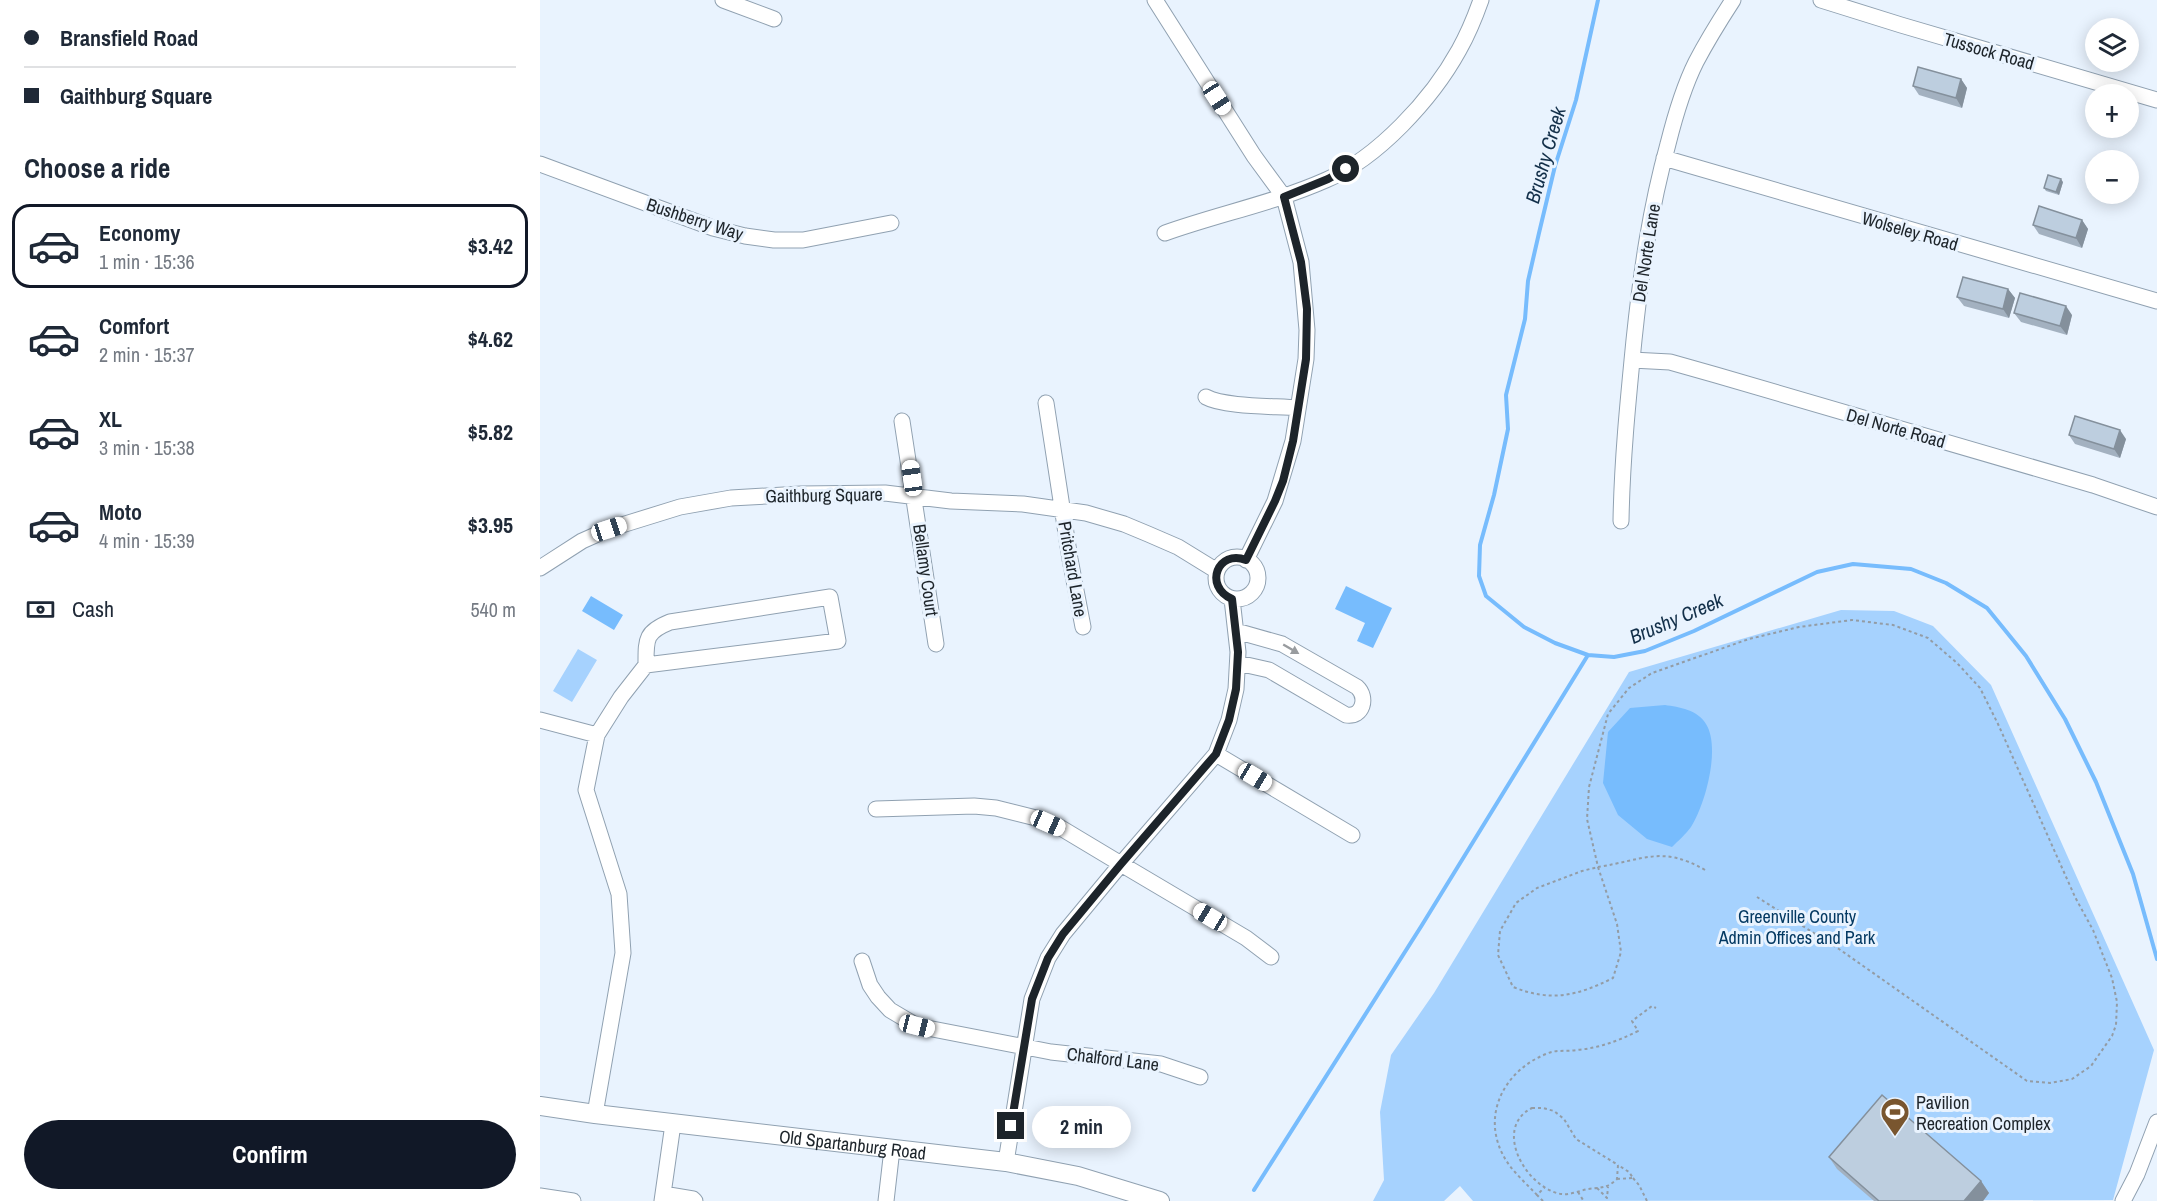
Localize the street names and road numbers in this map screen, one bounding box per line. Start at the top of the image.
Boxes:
street label: Tussock Road [1941,26,2037,76]
street label: Bushberry Way [643,192,747,247]
street label: Del Norte Lane [1626,202,1666,304]
street label: Wolseley Road [1859,205,1961,257]
street label: Del Norte Road [1844,402,1948,454]
street label: Gaithburg Square [765,481,883,509]
street label: Pritchard Lane [1052,519,1094,619]
street label: Bellamy Court [907,522,945,618]
street label: Chalford Lane [1065,1041,1161,1077]
street label: Old Spartanburg Road [778,1123,928,1165]

